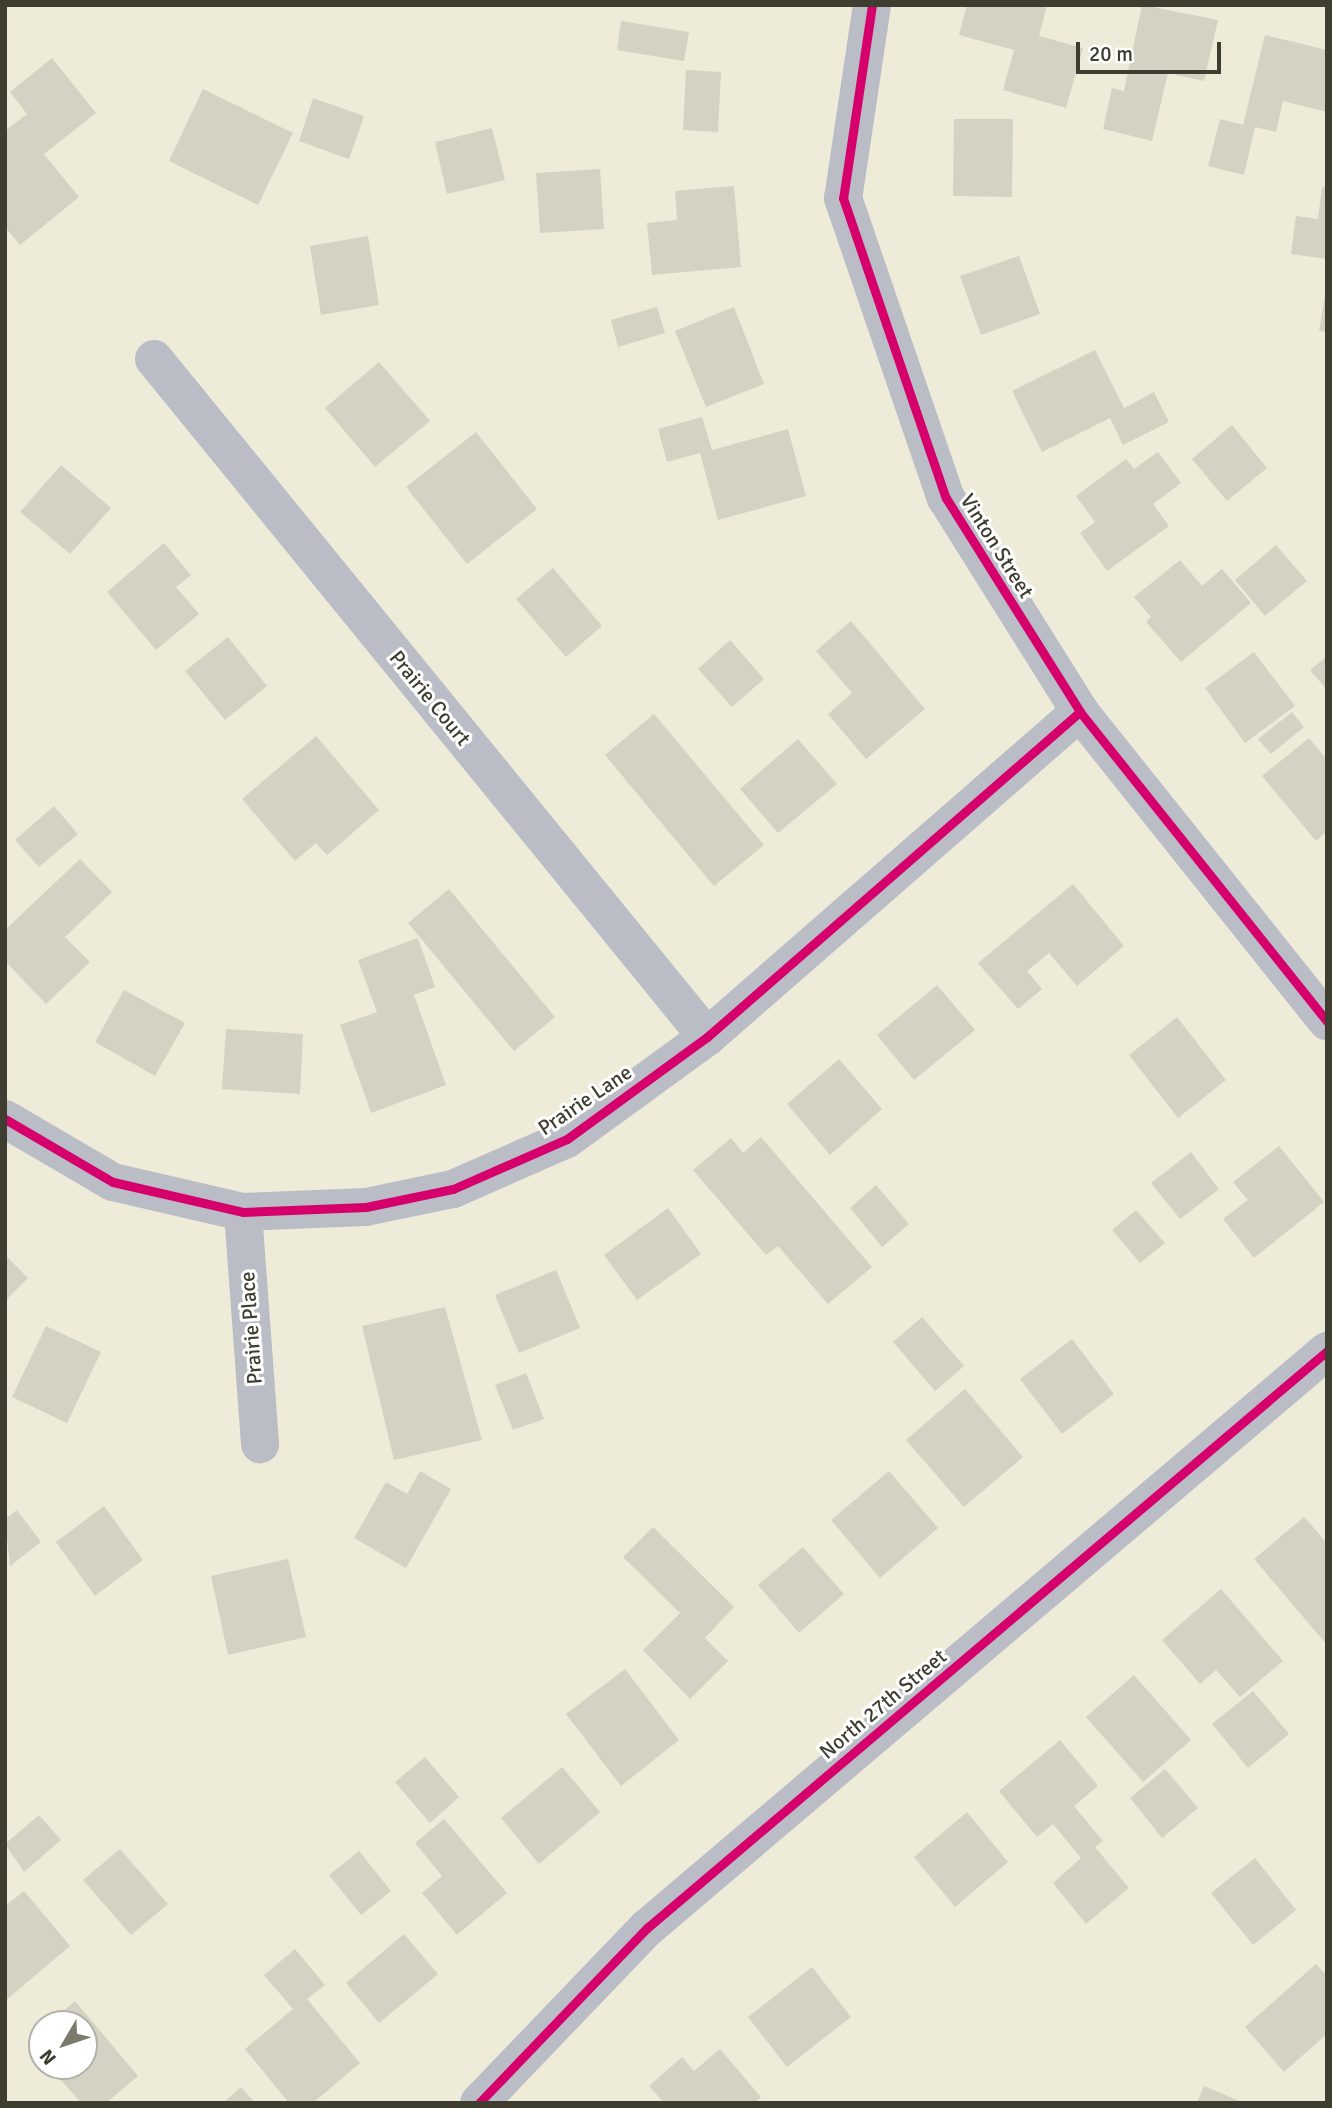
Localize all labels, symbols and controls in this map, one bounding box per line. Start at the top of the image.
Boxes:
scale bar [1080,28,1225,72]
text: 20 m [1089,41,1133,67]
street label: Vinton Street [955,489,1039,603]
street label: Prairie Court [384,645,476,751]
street label: Prairie Lane [533,1059,637,1141]
street label: Prairie Place [234,1271,268,1385]
street label: North 27th Street [815,1644,951,1764]
north arrow [28,2010,98,2080]
text: N [35,2044,62,2070]

